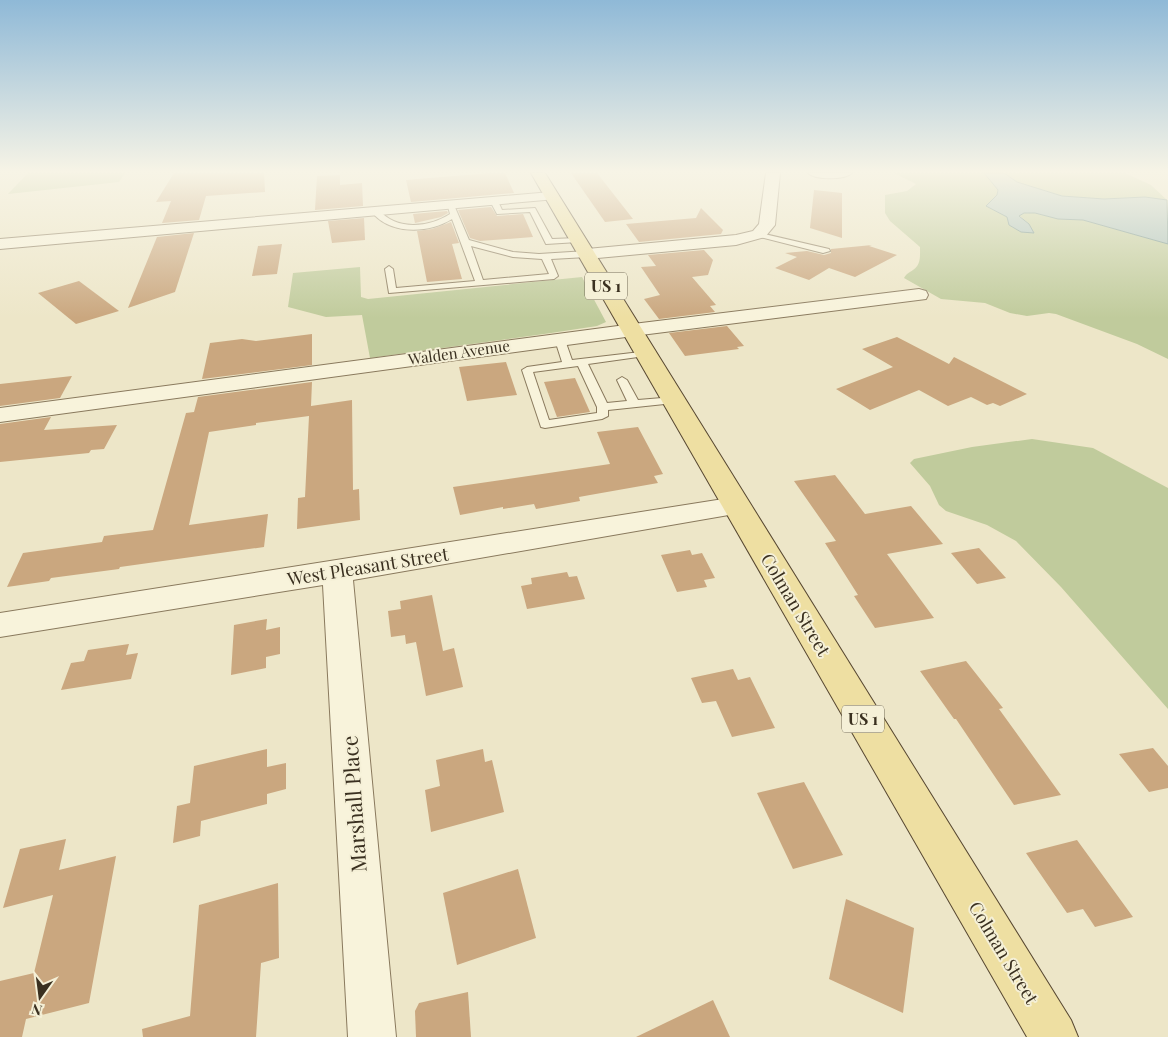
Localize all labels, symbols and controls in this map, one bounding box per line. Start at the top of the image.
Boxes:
road number: US 1 [585,272,627,300]
street label: Walden Avenue [406,335,511,369]
street label: West Pleasant Street [285,541,451,591]
street label: Colman Street [756,549,836,661]
road number: US 1 [842,706,884,732]
street label: Marshall Place [334,735,372,873]
street label: Colman Street [964,897,1044,1009]
north arrow [15,972,65,1022]
text: N [30,1000,44,1021]

